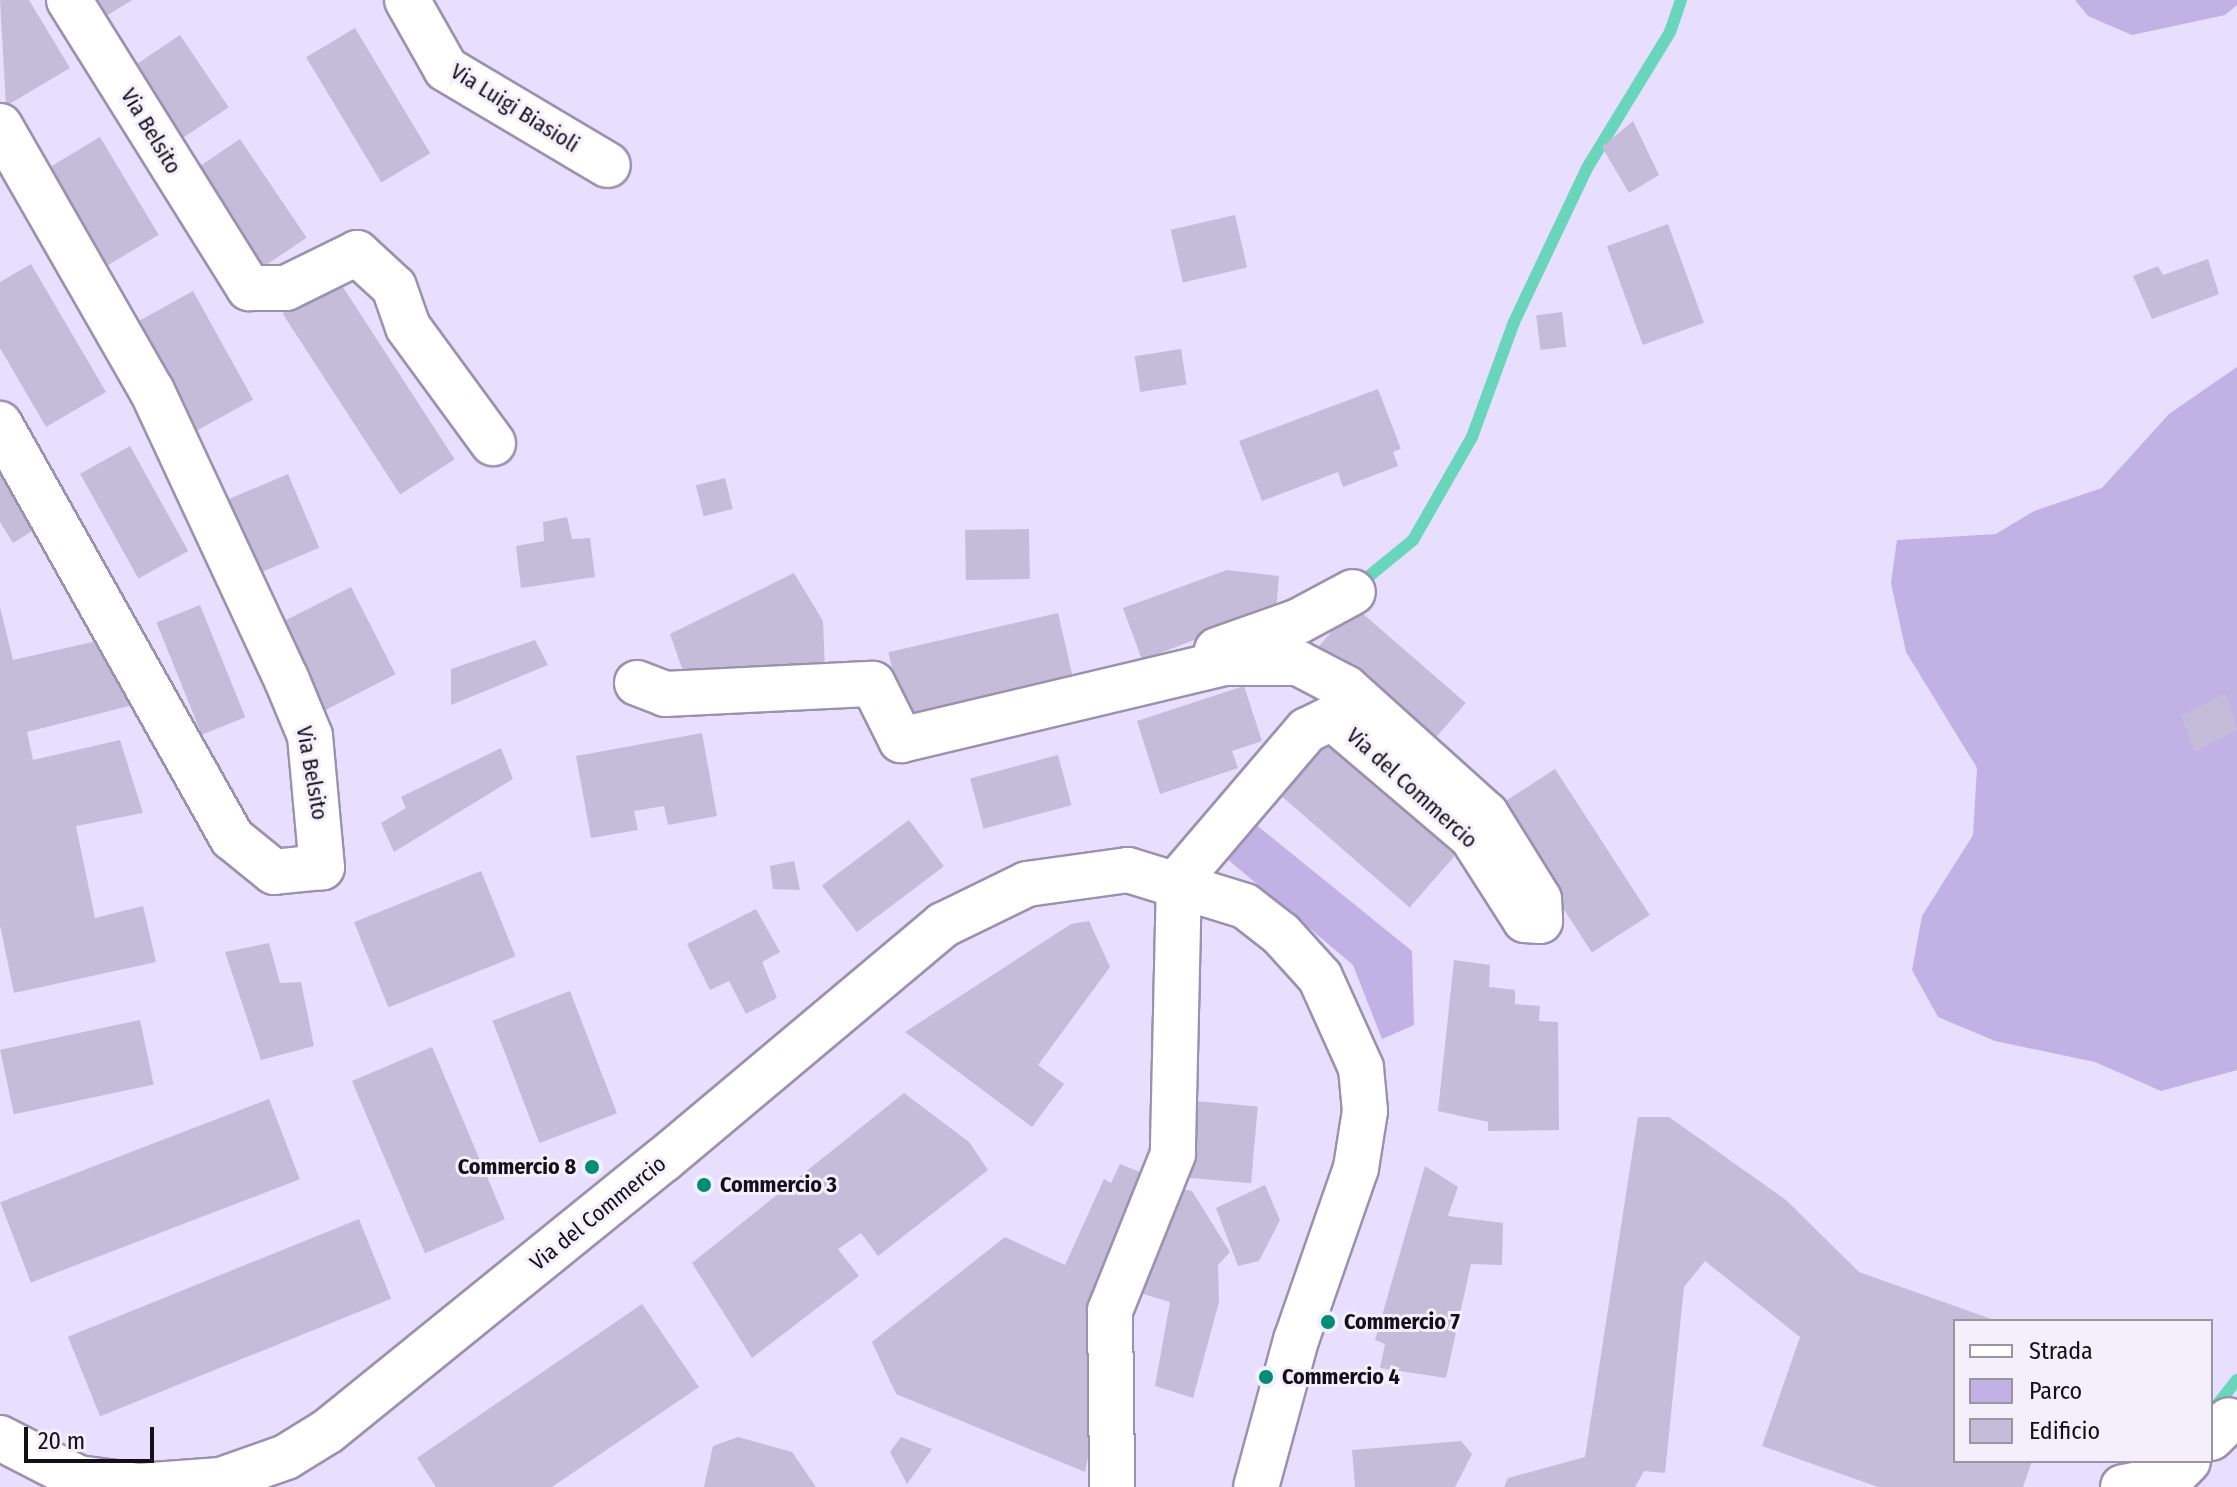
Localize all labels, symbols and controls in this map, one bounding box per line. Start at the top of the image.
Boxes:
street label: Via Luigi Biasioli [446,58,584,158]
street label: Via Belsito [115,84,187,178]
street label: Via del Commercio [1341,722,1483,854]
street label: Via Belsito [291,724,333,822]
street label: Via del Commercio [525,1150,671,1276]
place label: Commercio 8 [458,1154,576,1180]
marker: Commercio 8 [583,1158,601,1176]
place label: Commercio 3 [720,1172,837,1198]
marker: Commercio 3 [695,1176,713,1194]
place label: Commercio 7 [1344,1309,1460,1335]
marker: Commercio 7 [1319,1313,1337,1331]
legend [1953,1319,2213,1463]
text: Strada [2029,1337,2093,1365]
place label: Commercio 4 [1282,1364,1400,1390]
marker: Commercio 4 [1257,1368,1275,1386]
text: Parco [2029,1377,2082,1405]
scale bar [28,1411,158,1461]
text: Edificio [2029,1417,2100,1445]
text: 20 m [38,1427,85,1455]

